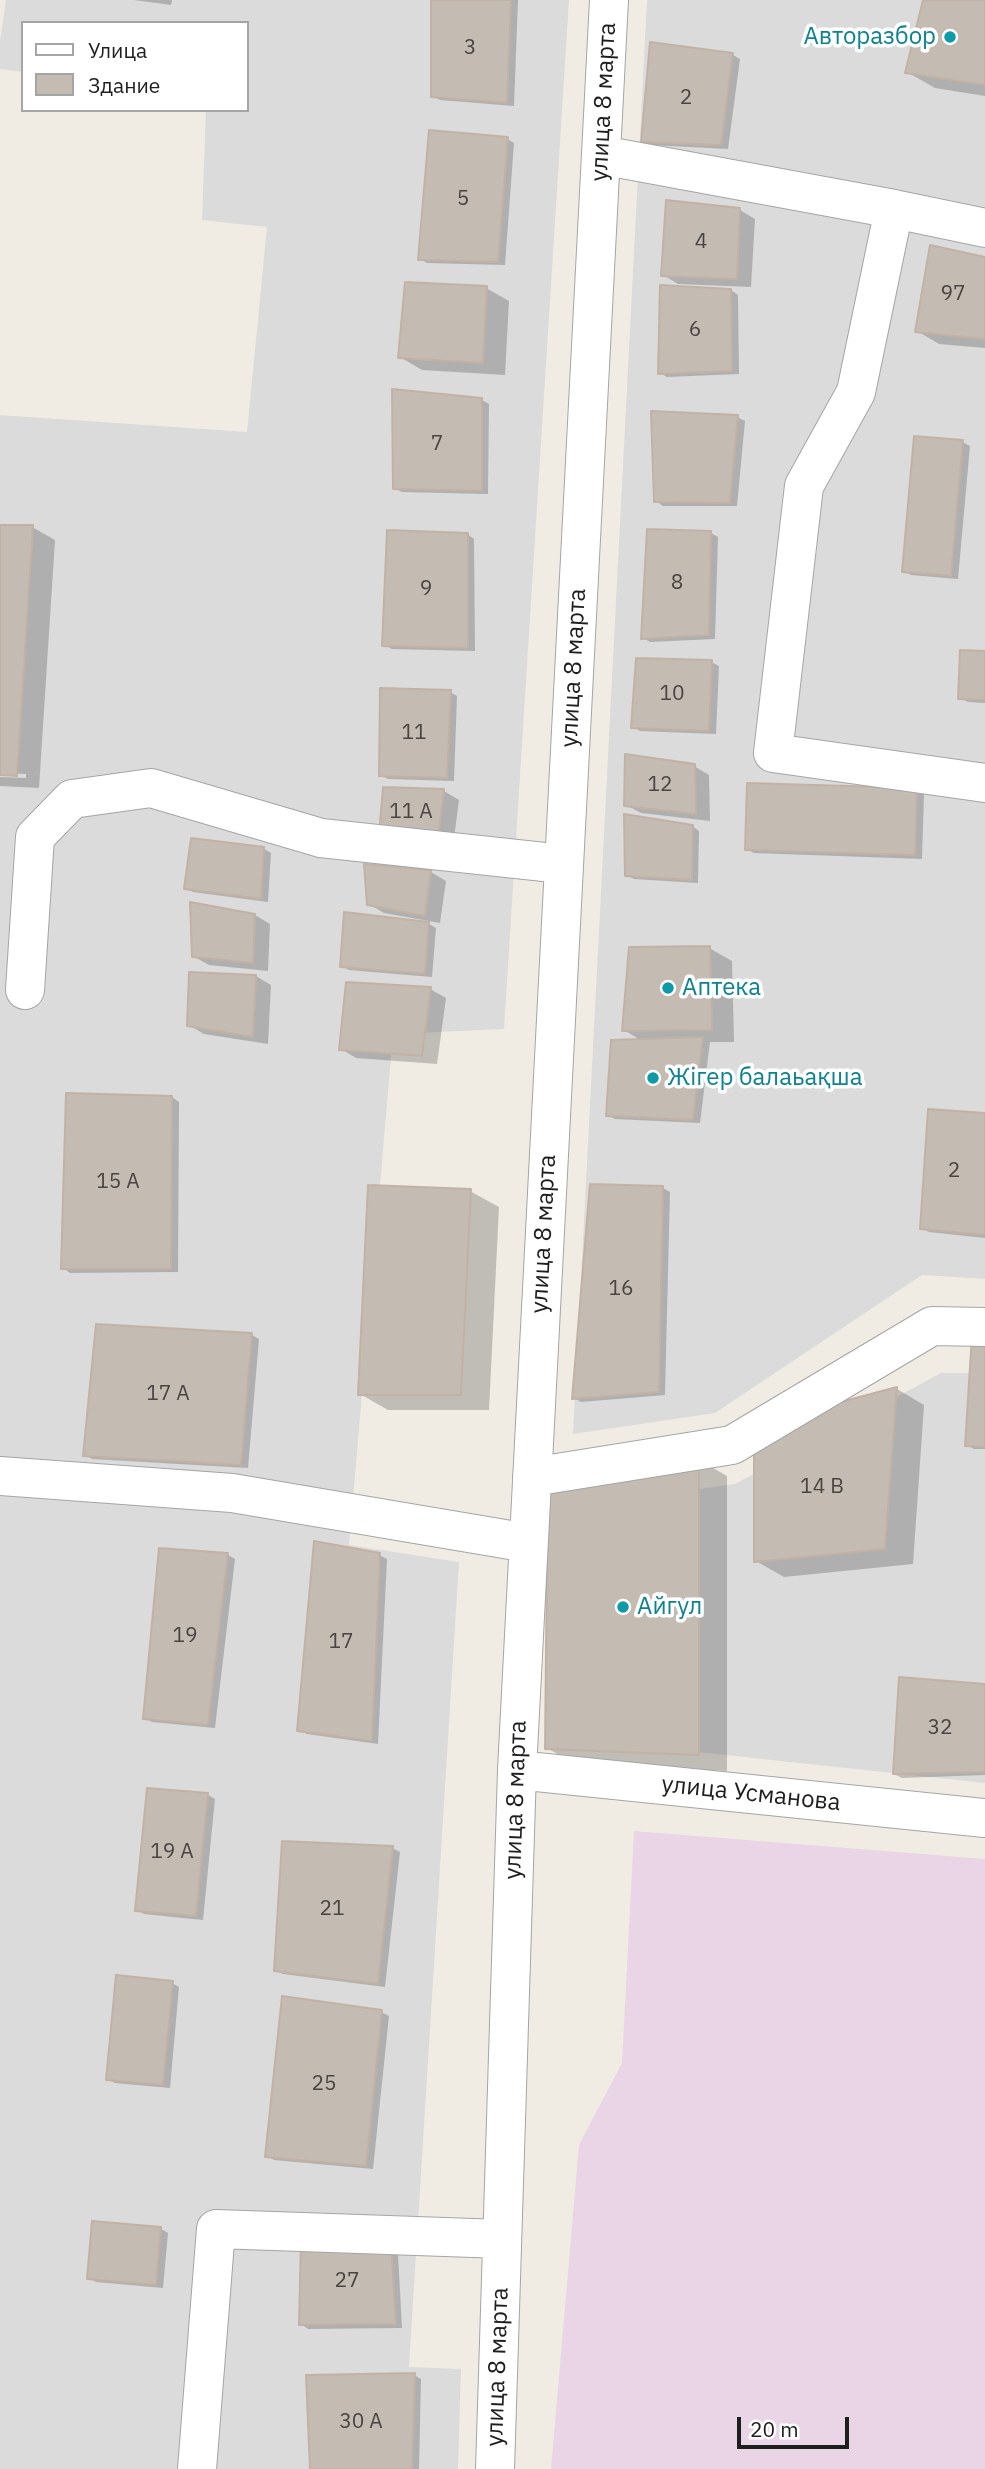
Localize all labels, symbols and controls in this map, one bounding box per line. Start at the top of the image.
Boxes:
legend [21,21,248,112]
street label: улица 8 марта [585,22,623,182]
place label: Авторазбор [803,23,936,51]
marker: Авторазбор [942,29,958,45]
house number: 3 [464,35,476,61]
text: Улица [88,36,147,64]
text: Здание [88,71,160,99]
house number: 2 [680,85,692,111]
house number: 5 [457,186,469,212]
house number: 4 [695,229,707,255]
house number: 97 [940,281,966,307]
house number: 6 [689,317,701,343]
house number: 7 [431,431,443,457]
house number: 8 [671,570,683,596]
house number: 9 [420,576,432,602]
street label: улица 8 марта [555,588,593,748]
house number: 10 [659,681,685,707]
house number: 11 [401,720,427,746]
house number: 12 [647,772,673,798]
house number: 11 А [389,799,433,825]
place label: Аптека [682,974,761,1002]
marker: Аптека [660,980,676,996]
place label: Жігер балаьақша [667,1064,863,1092]
marker: Жігер балаьақша [645,1070,661,1086]
street label: улица 8 марта [525,1154,563,1314]
house number: 2 [948,1158,960,1184]
house number: 15 А [96,1169,140,1195]
house number: 16 [608,1276,634,1302]
house number: 17 А [146,1381,190,1407]
house number: 14 В [800,1474,844,1500]
place label: Айгул [637,1593,702,1621]
marker: Айгул [615,1599,631,1615]
house number: 19 [172,1623,198,1649]
house number: 17 [328,1629,354,1655]
house number: 32 [927,1715,953,1741]
street label: улица 8 марта [499,1720,533,1880]
street label: улица Усманова [660,1770,842,1818]
house number: 19 А [150,1839,194,1865]
house number: 21 [319,1896,345,1922]
house number: 25 [311,2071,337,2097]
house number: 27 [334,2268,360,2294]
street label: улица 8 марта [481,2287,515,2447]
scale bar [740,2402,852,2446]
house number: 30 А [339,2409,383,2435]
text: 20 m [750,2415,799,2443]

